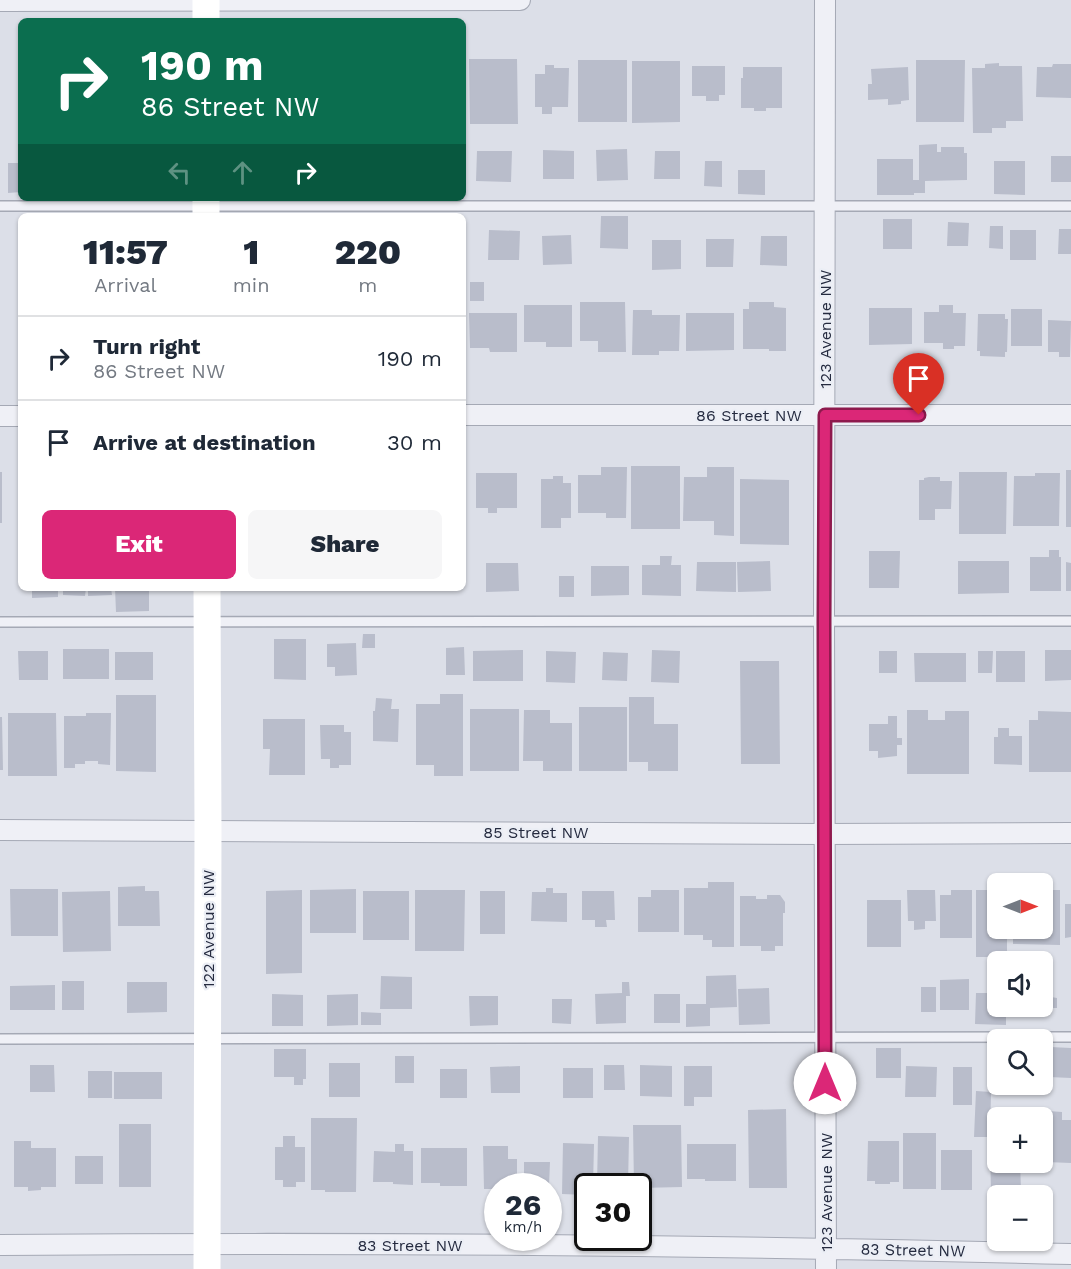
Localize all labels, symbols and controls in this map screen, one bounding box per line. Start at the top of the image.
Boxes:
text: 190 m [141,41,264,90]
icon: right [42,42,120,120]
text: 86 Street NW [141,91,320,123]
icon: left [163,156,196,189]
icon: ahead [226,156,259,189]
icon: right [289,156,322,189]
text: 11:57 [83,231,168,273]
text: 1 [243,231,259,273]
text: 220 [334,231,401,273]
street label: 123 Avenue NW [816,270,835,388]
text: Arrival [94,273,157,297]
text: min [233,273,270,297]
text: m [358,273,377,297]
text: Turn right [93,334,200,359]
icon: right [42,342,75,375]
text: 190 m [378,346,442,371]
pin [893,353,944,415]
text: 86 Street NW [93,359,225,383]
icon: arrive [902,362,935,395]
street label: 86 Street NW [696,406,802,425]
icon: arrive [42,426,75,459]
text: Arrive at destination [93,430,316,455]
text: 30 m [387,430,442,455]
button: Exit [42,510,236,579]
button: Share [248,510,442,579]
street label: 85 Street NW [483,823,589,842]
street label: 122 Avenue NW [199,870,218,988]
north arrow [987,873,1053,939]
map controls [987,873,1053,1251]
button: sound [987,951,1053,1017]
button: search [987,1029,1053,1095]
position arrow [793,1051,857,1115]
button: + [987,1107,1053,1173]
street label: 123 Avenue NW [817,1133,836,1251]
speed limit sign: 30 [574,1173,652,1251]
button: − [987,1185,1053,1251]
text: 26 [505,1187,541,1222]
text: km/h [504,1218,542,1236]
street label: 83 Street NW [357,1236,463,1255]
street label: 83 Street NW [860,1240,966,1260]

